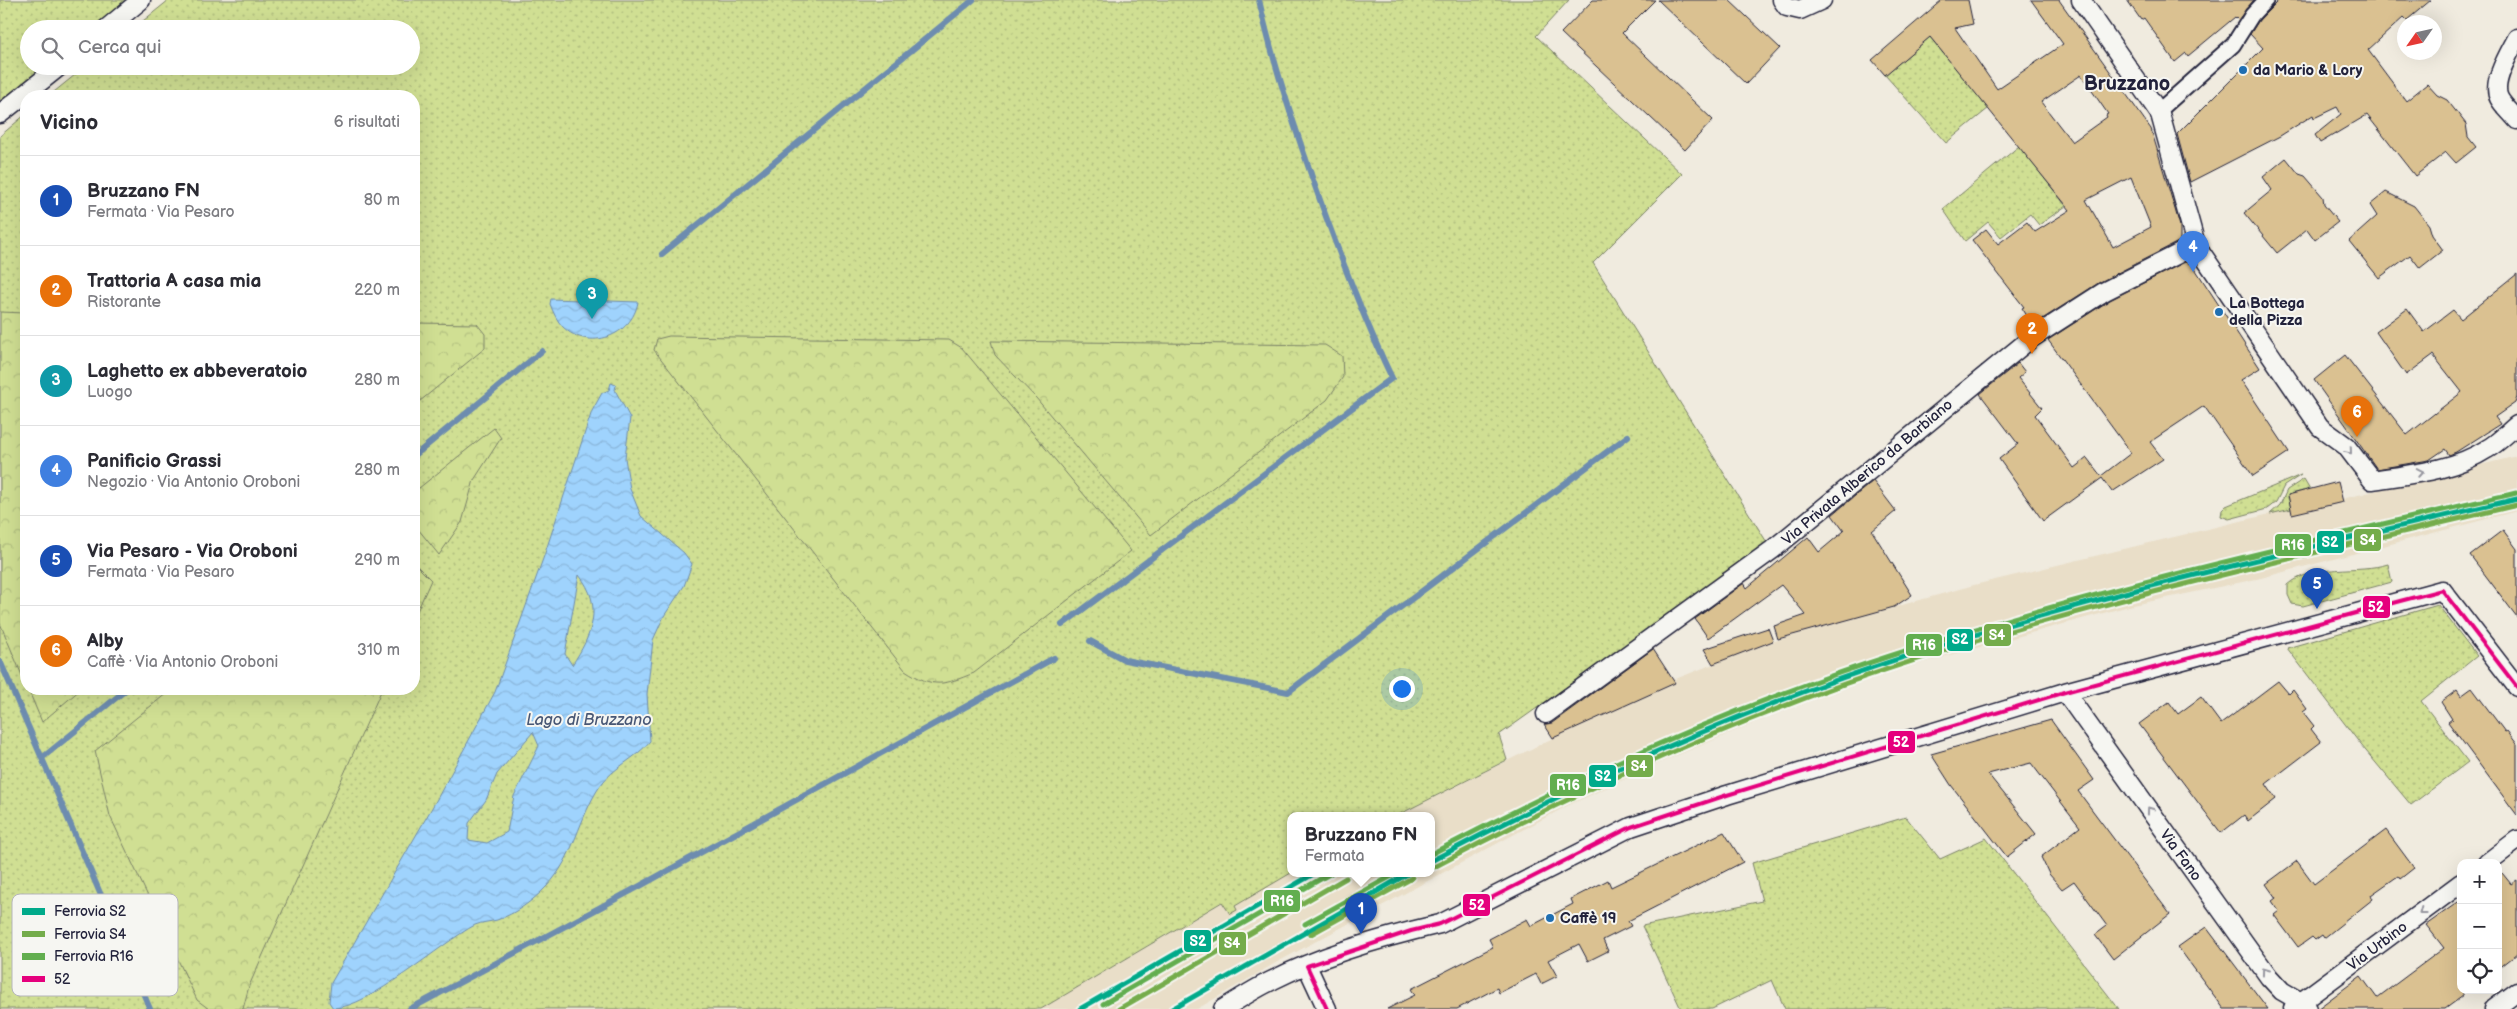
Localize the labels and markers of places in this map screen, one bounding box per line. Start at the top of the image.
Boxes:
place label: da Mario & Lory [2253,61,2362,80]
marker: da Mario & Lory [2237,64,2249,76]
pin: 4 [2177,231,2209,272]
pin: 3 [576,278,608,319]
place label: La Bottega della Pizza [2229,294,2305,330]
marker: La Bottega della Pizza [2213,306,2225,318]
pin: 2 [2016,313,2048,354]
pin: 6 [2341,396,2373,437]
pin: 5 [2301,568,2333,609]
pin: 1 [1345,893,1377,934]
place label: Caffè 19 [1560,909,1617,928]
marker: Caffè 19 [1544,912,1556,924]

